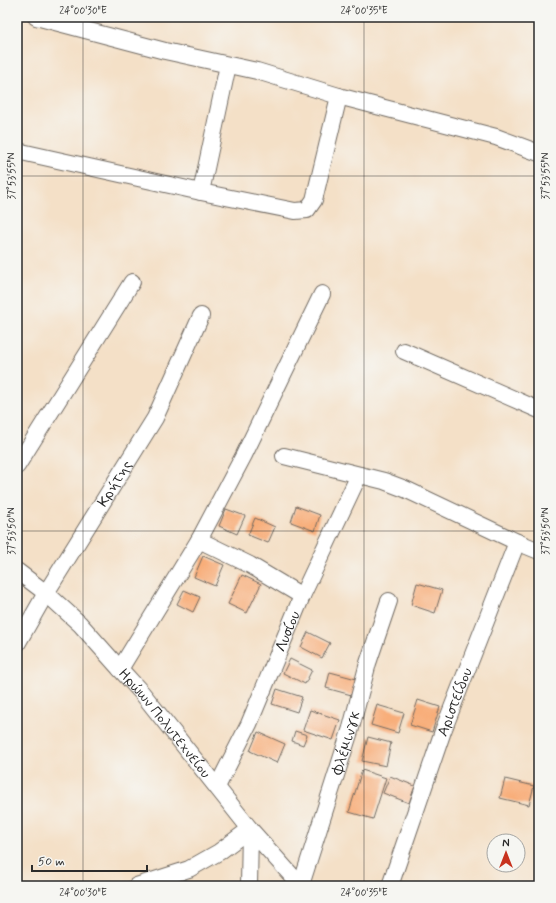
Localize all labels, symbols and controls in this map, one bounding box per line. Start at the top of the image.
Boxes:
text: 24°00'30"E [59,4,107,18]
text: 24°00'35"E [340,4,388,18]
text: 37°53'55"N [5,152,19,199]
text: 37°53'55"N [539,152,553,199]
street label: Κρήτης [93,456,138,511]
text: 37°53'50"N [5,507,19,555]
text: 37°53'50"N [539,507,553,555]
street label: Λυσίου [271,608,306,655]
street label: Ηρώων Πολυτεχνείου [113,665,215,783]
street label: Αριστείδου [433,665,478,739]
street label: Φλέμινγκ [327,709,366,778]
north arrow [486,833,526,873]
text: N [502,837,510,851]
scale bar [32,847,147,873]
text: 50 m [38,854,65,870]
text: 24°00'30"E [59,886,107,900]
text: 24°00'35"E [340,886,388,900]

